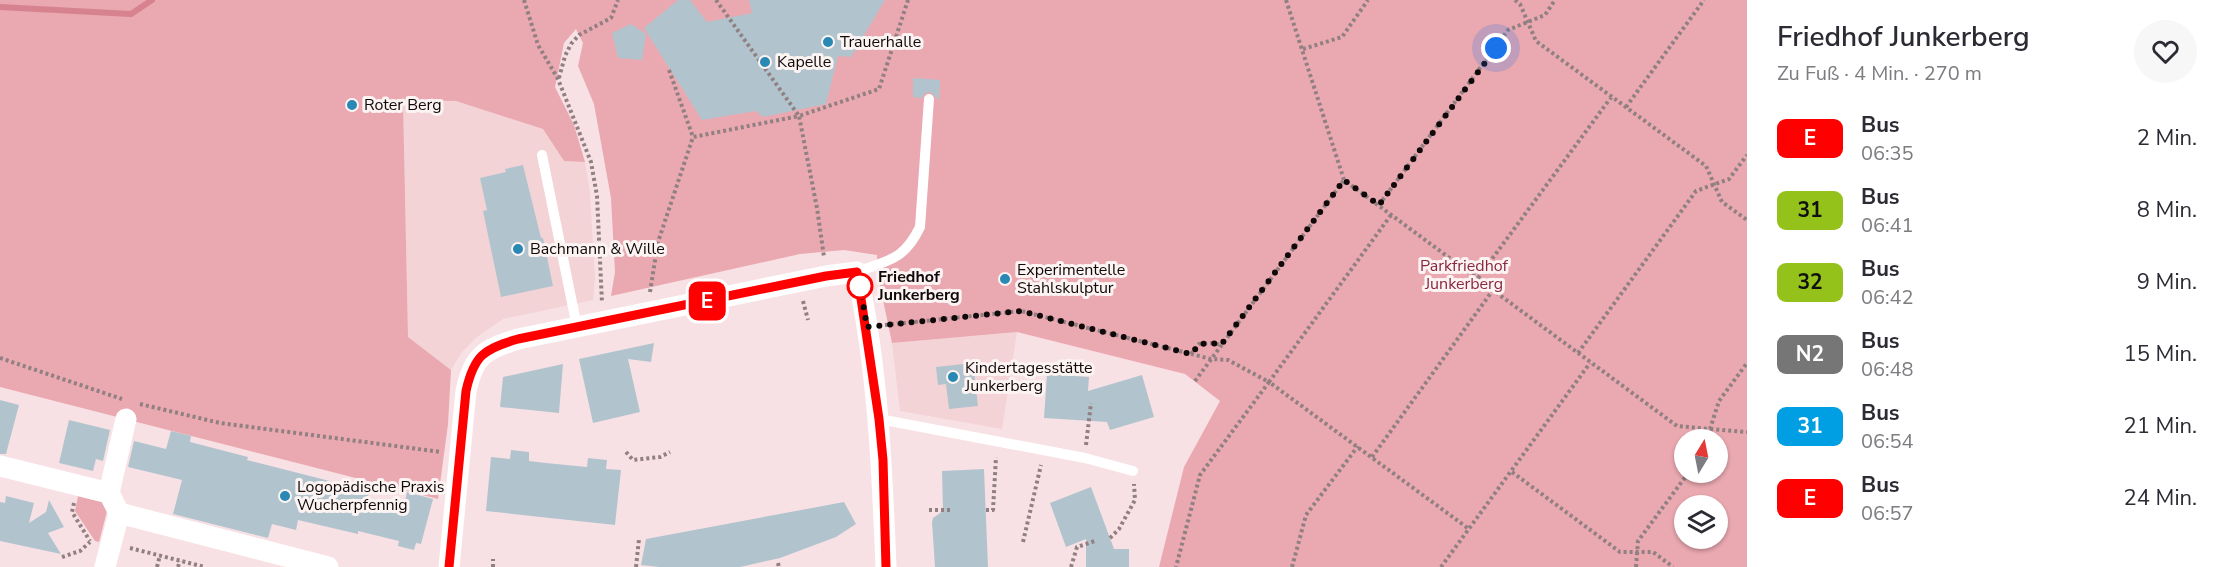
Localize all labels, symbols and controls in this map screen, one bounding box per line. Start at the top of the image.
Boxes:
text: Friedhof Junkerberg [1777,18,2030,56]
button: heart [2134,20,2197,83]
place label: Trauerhalle [840,31,921,53]
your location [1481,33,1511,63]
marker: Trauerhalle [821,35,835,49]
place label: Kapelle [777,51,831,73]
marker: Kapelle [758,55,772,69]
text: Zu Fuß · 4 Min. · 270 m [1777,60,1982,87]
place label: Roter Berg [364,94,442,116]
marker: Roter Berg [345,98,359,112]
text: Bus [1861,110,1900,140]
text: 2 Min. [2137,123,2197,153]
text: E [1804,124,1816,152]
text: 06:35 [1861,140,1914,167]
text: Bus [1861,182,1900,212]
text: 8 Min. [2137,195,2197,225]
text: 31 [1797,196,1823,224]
text: 06:41 [1861,212,1914,239]
place label: Bachmann & Wille [530,238,665,260]
marker: Bachmann & Wille [511,242,525,256]
text: Bus [1861,254,1900,284]
park label: Parkfriedhof Junkerberg [1420,255,1509,295]
place label: Experimentelle Stahlskulptur [1017,259,1125,299]
place label: Friedhof Junkerberg [877,266,960,306]
text: 9 Min. [2137,267,2197,297]
text: 32 [1797,268,1823,296]
marker: Experimentelle Stahlskulptur [998,272,1012,286]
marker: Friedhof Junkerberg [847,273,873,299]
line badge: E [688,282,726,320]
text: 06:42 [1861,284,1914,311]
text: E [701,287,713,315]
text: Bus [1861,326,1900,356]
text: 15 Min. [2124,339,2197,369]
text: N2 [1796,340,1824,368]
text: 06:48 [1861,356,1914,383]
place label: Kindertagesstätte Junkerberg [964,357,1093,397]
marker: Kindertagesstätte Junkerberg [946,370,960,384]
text: Bus [1861,398,1900,428]
text: 21 Min. [2124,411,2197,441]
text: 31 [1797,412,1823,440]
text: 06:54 [1861,428,1914,455]
north arrow [1674,429,1728,483]
map controls [1674,429,1728,549]
text: Bus [1861,470,1900,500]
place label: Logopädische Praxis Wucherpfennig [297,476,444,516]
text: 24 Min. [2124,483,2197,513]
text: E [1804,484,1816,512]
marker: Logopädische Praxis Wucherpfennig [278,489,292,503]
button: layers [1674,495,1728,549]
text: 06:57 [1861,500,1914,527]

